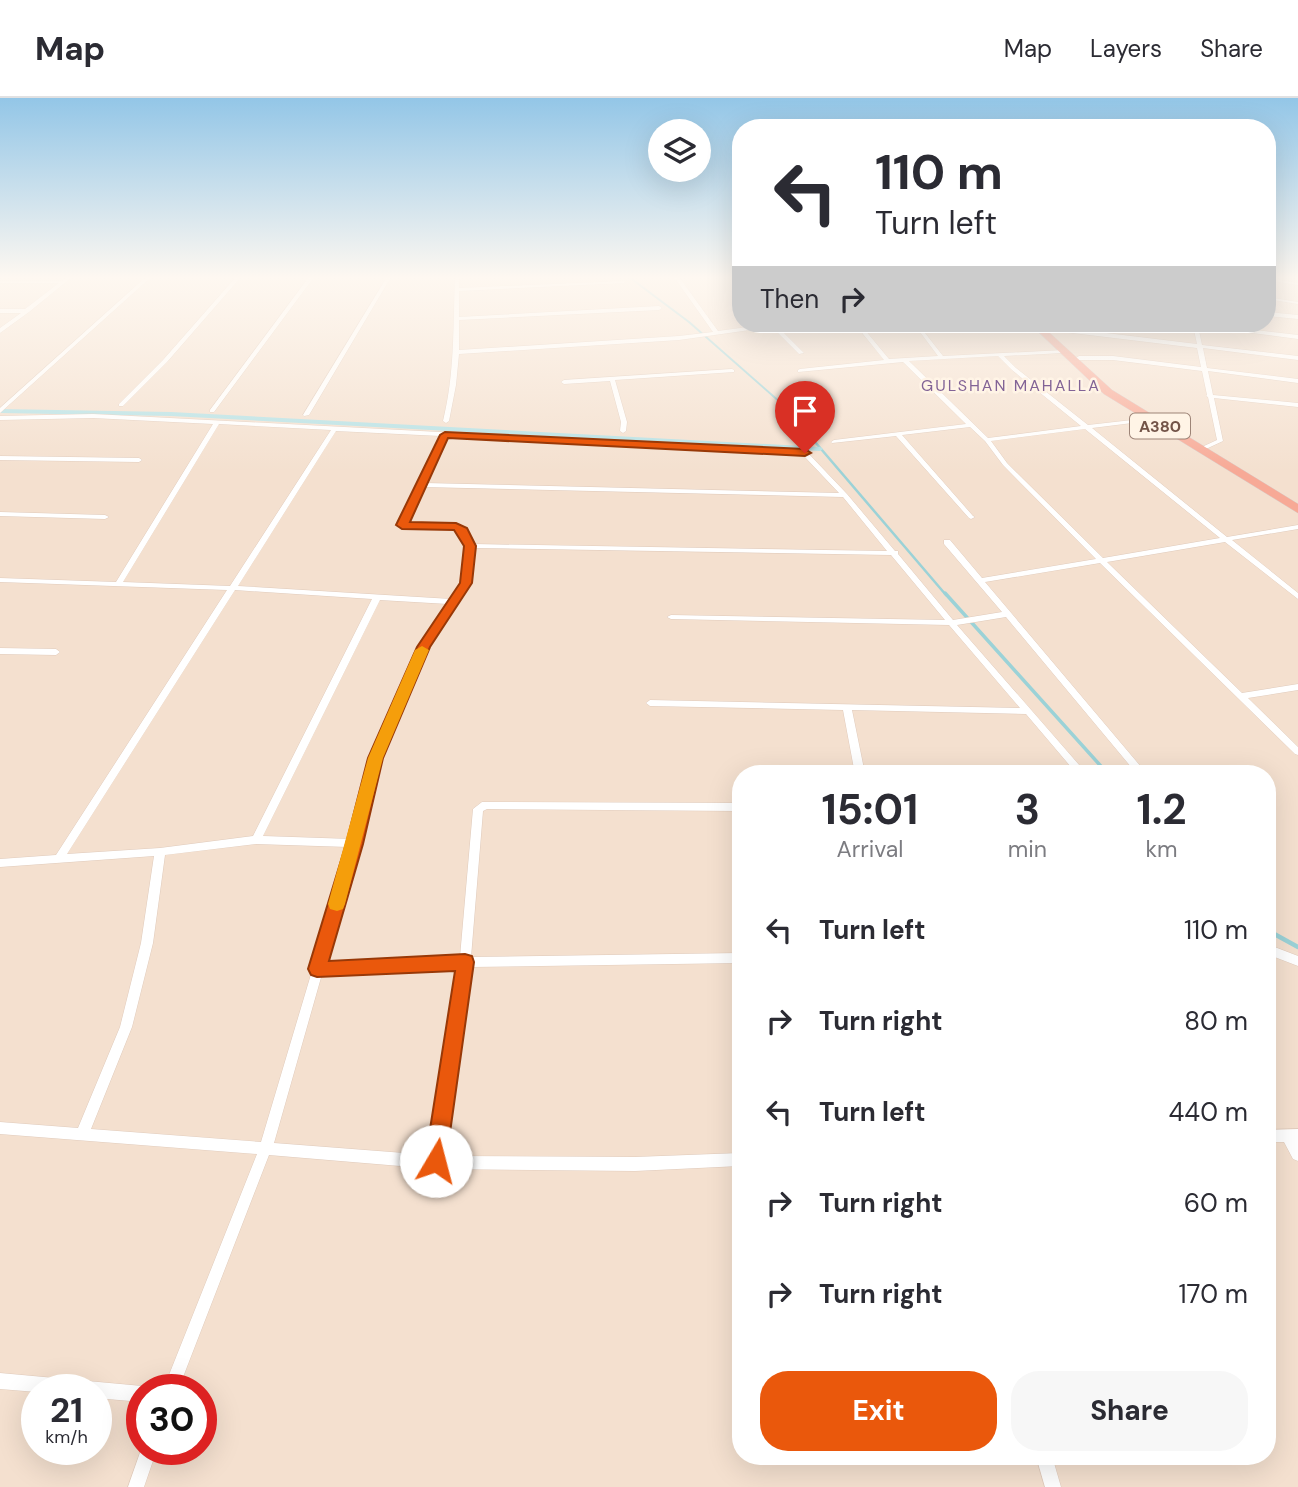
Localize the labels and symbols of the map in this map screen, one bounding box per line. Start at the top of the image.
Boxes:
district label: GULSHAN MAHALLA [921,375,1101,396]
pin [775,381,835,453]
road number: A380 [1130,414,1190,438]
position arrow [399,1124,473,1198]
speed limit sign: 30 [126,1374,217,1465]

